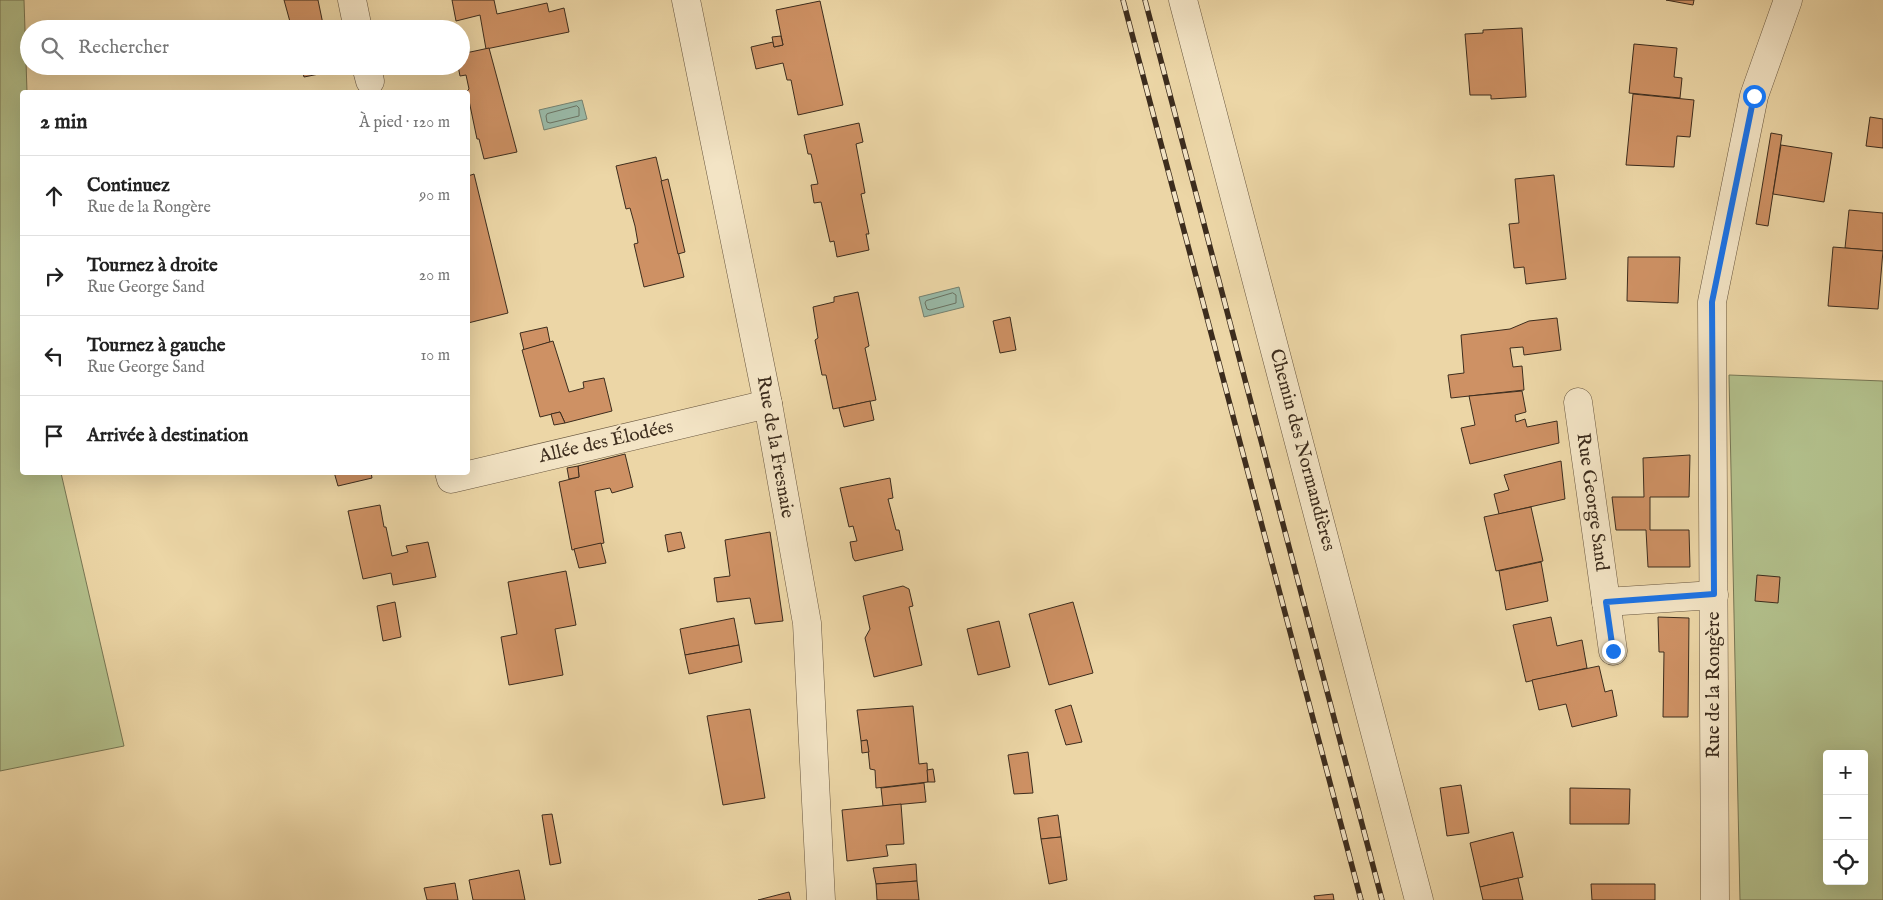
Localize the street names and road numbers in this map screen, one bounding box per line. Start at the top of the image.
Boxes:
street label: Chemin des Normandières [1263,346,1341,554]
street label: Rue de la Fresnaie [751,374,799,520]
street label: Allée des Élodées [535,414,676,469]
street label: Rue George Sand [1570,431,1614,574]
street label: Rue de la Rongère [1702,611,1726,759]

